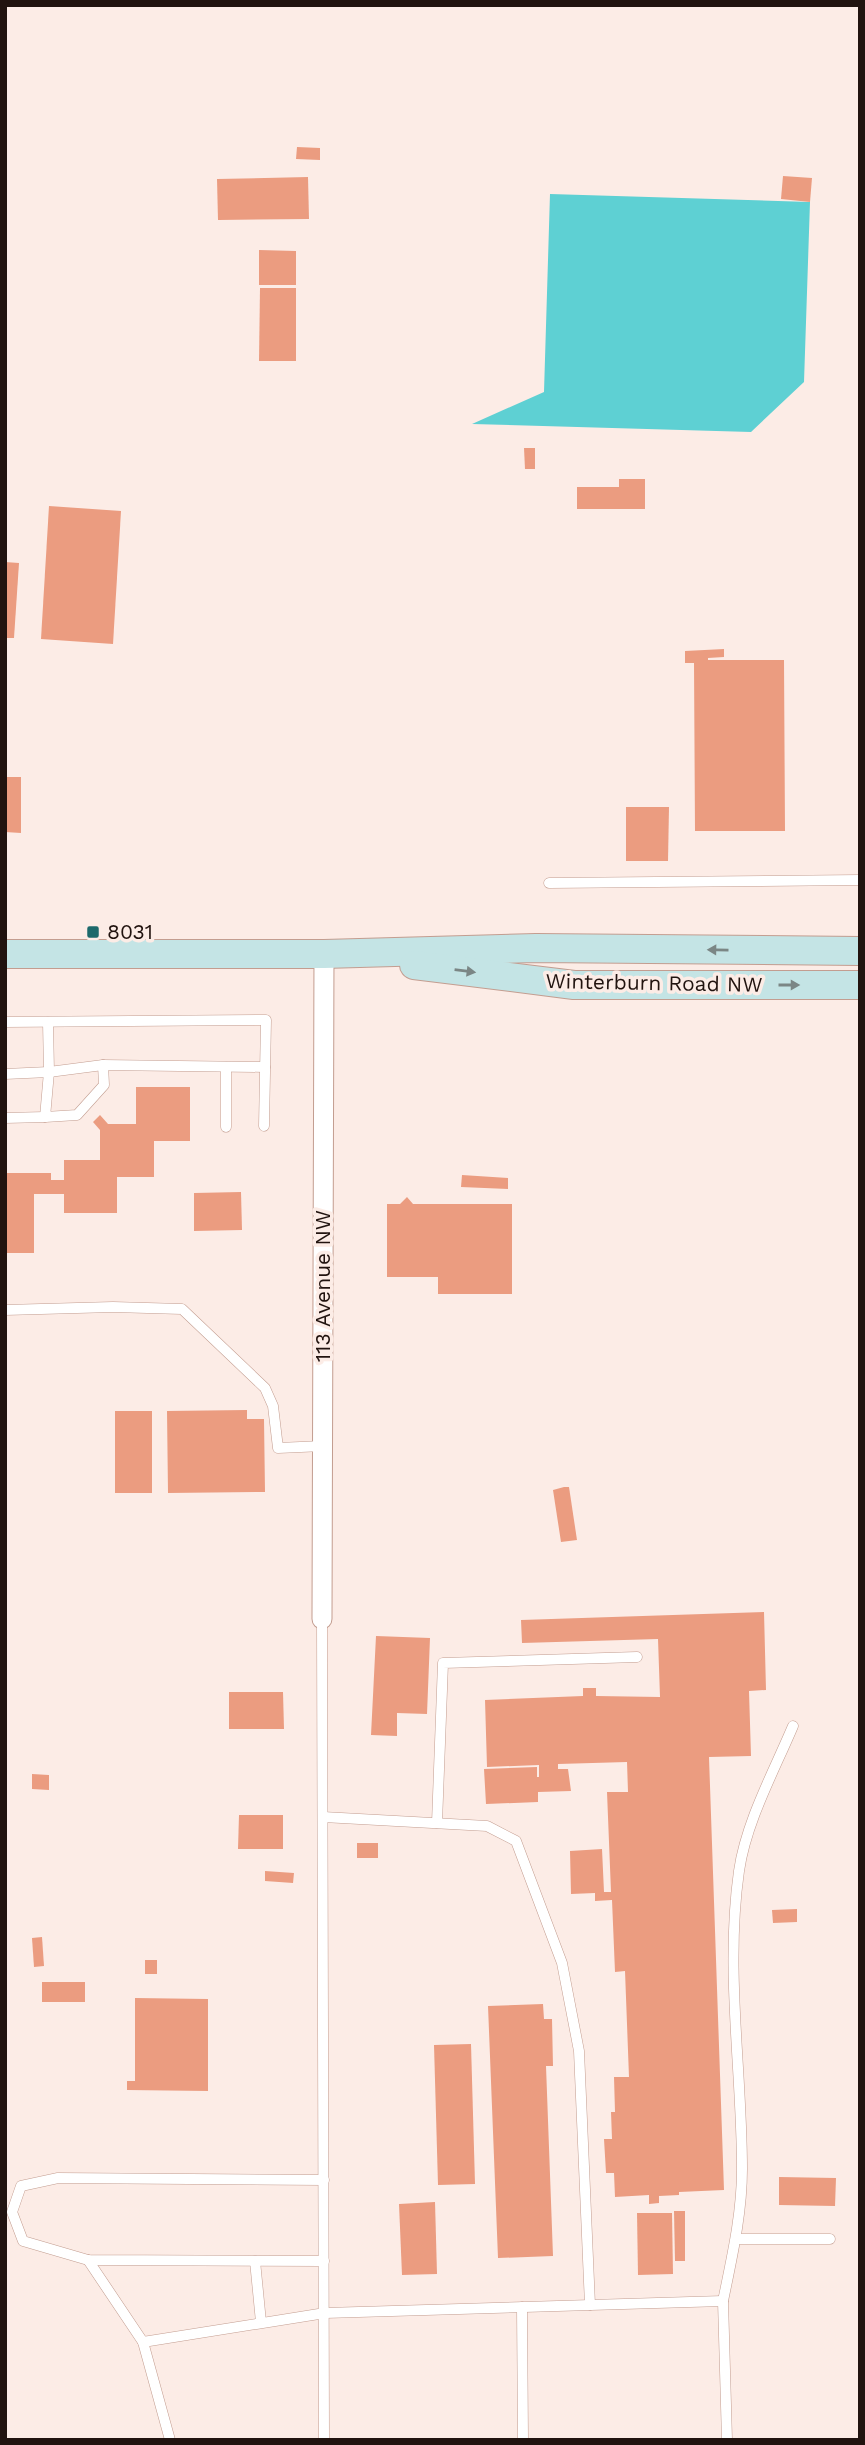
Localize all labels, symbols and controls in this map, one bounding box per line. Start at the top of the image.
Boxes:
place label: 8031 [107,919,153,944]
marker: 8031 [85,924,101,940]
one-way arrow [707,944,729,956]
one-way arrow [454,966,476,977]
street label: Winterburn Road NW [545,968,763,997]
one-way arrow [779,979,801,991]
street label: 113 Avenue NW [310,1210,335,1362]

